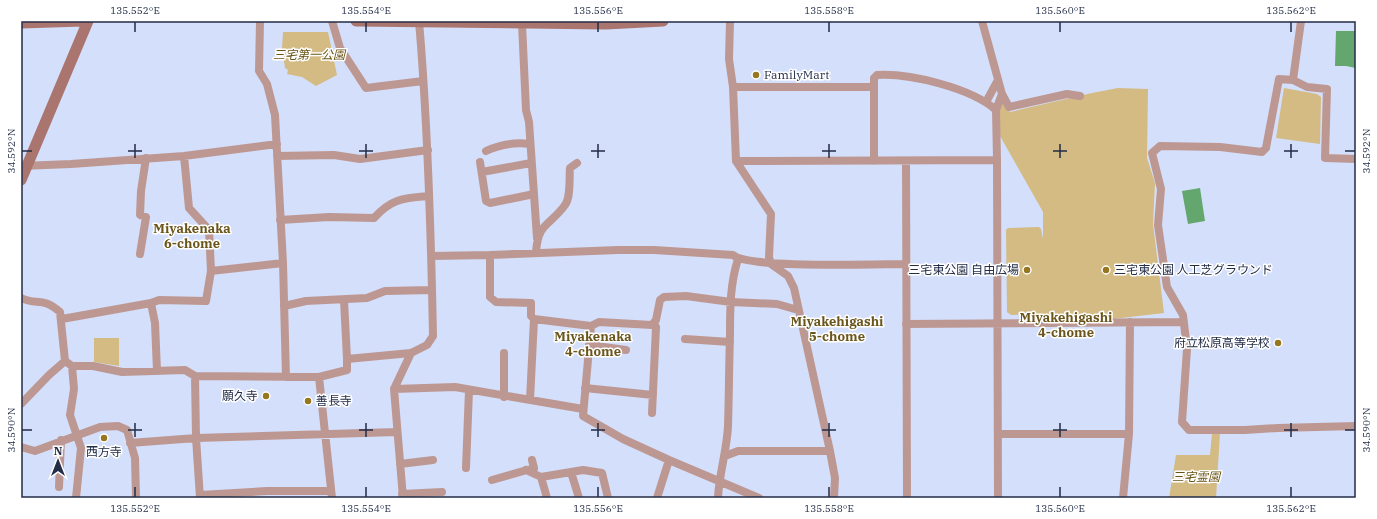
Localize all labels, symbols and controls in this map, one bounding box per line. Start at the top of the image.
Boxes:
text: 135.552°E [110,4,160,17]
text: 135.554°E [341,4,391,17]
text: 135.556°E [573,4,623,17]
text: 135.558°E [804,4,854,17]
text: 135.560°E [1035,4,1085,17]
text: 135.562°E [1266,4,1316,17]
park label: 三宅第一公園 [273,47,347,62]
place label: FamilyMart [764,67,830,82]
marker: FamilyMart [751,70,761,80]
text: 34.592°N [5,128,18,174]
text: 34.592°N [1360,128,1373,174]
district label: Miyakenaka 6-chome [153,220,231,252]
place label: 三宅東公園 自由広場 [908,262,1019,277]
place label: 三宅東公園 人工芝グラウンド [1114,262,1273,277]
marker: 三宅東公園 自由広場 [1022,265,1032,275]
marker: 三宅東公園 人工芝グラウンド [1101,265,1111,275]
district label: Miyakehigashi 4-chome [1020,309,1113,341]
district label: Miyakehigashi 5-chome [791,313,884,345]
district label: Miyakenaka 4-chome [554,328,632,360]
place label: 府立松原高等学校 [1174,335,1270,350]
marker: 府立松原高等学校 [1273,338,1283,348]
place label: 願久寺 [222,388,258,403]
marker: 願久寺 [261,391,271,401]
place label: 善長寺 [316,393,352,408]
marker: 善長寺 [303,396,313,406]
text: 34.590°N [5,407,18,453]
text: 34.590°N [1360,407,1373,453]
marker: 西方寺 [99,433,109,443]
north arrow [38,441,78,481]
text: N [54,444,63,458]
place label: 西方寺 [86,444,122,459]
park label: 三宅霊園 [1172,469,1222,484]
text: 135.552°E [110,502,160,515]
text: 135.554°E [341,502,391,515]
text: 135.556°E [573,502,623,515]
text: 135.558°E [804,502,854,515]
text: 135.560°E [1035,502,1085,515]
text: 135.562°E [1266,502,1316,515]

